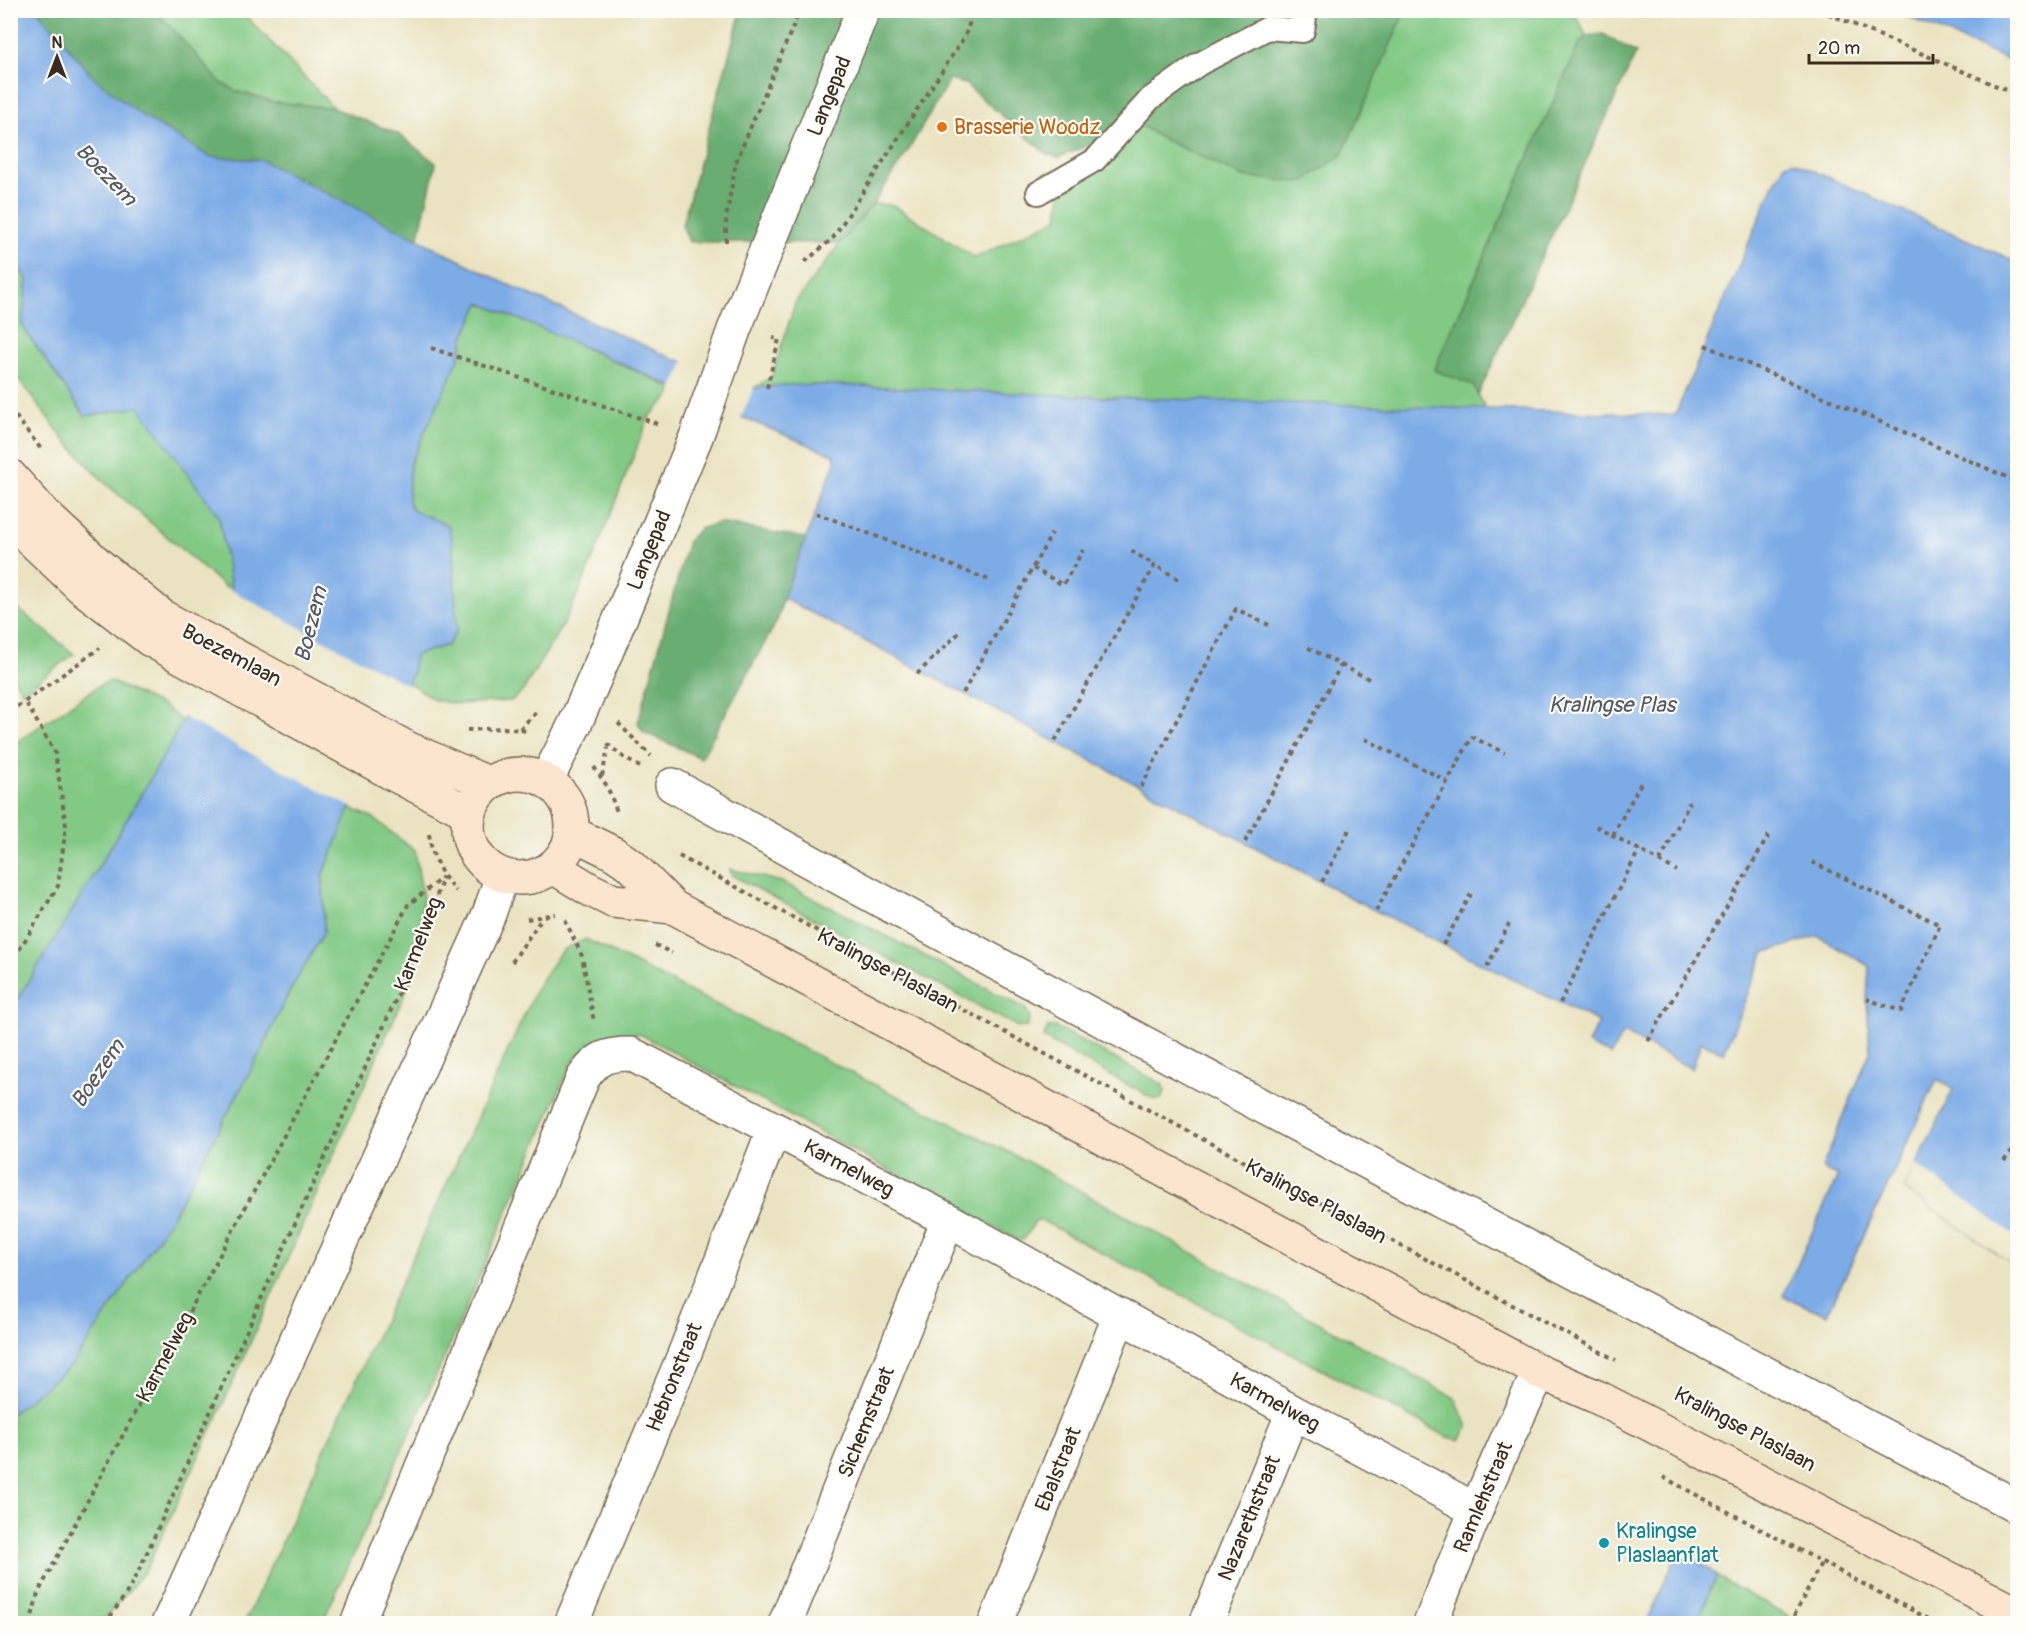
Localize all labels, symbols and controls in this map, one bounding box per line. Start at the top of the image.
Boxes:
north arrow [27,27,87,87]
scale bar [1809,27,1934,65]
text: N [52,33,63,53]
text: 20 m [1818,37,1860,60]
street label: Langepad [801,52,858,140]
place label: Brasserie Woodz [954,114,1100,141]
marker: Brasserie Woodz [935,120,949,134]
water label: Boezem [70,137,144,213]
street label: Langepad [621,506,678,594]
water label: Boezem [288,582,334,665]
street label: Boezemlaan [177,618,286,693]
water label: Kralingse Plas [1549,691,1678,719]
street label: Karmelweg [388,893,449,995]
street label: Kralingse Plaslaan [812,922,963,1019]
water label: Boezem [65,1033,132,1113]
street label: Karmelweg [799,1133,899,1204]
street label: Kralingse Plaslaan [1240,1153,1391,1250]
street label: Karmelweg [130,1307,201,1407]
street label: Hebronstraat [640,1318,709,1436]
street label: Sichemstraat [832,1362,901,1482]
street label: Karmelweg [1225,1367,1325,1438]
street label: Kralingse Plaslaan [1669,1381,1820,1478]
street label: Ebalstraat [1029,1423,1088,1515]
street label: Ramlehstraat [1448,1437,1519,1557]
street label: Nazarethstraat [1212,1451,1287,1585]
place label: Kralingse Plaslaanflat [1616,1518,1719,1569]
marker: Kralingse Plaslaanflat [1597,1536,1611,1550]

